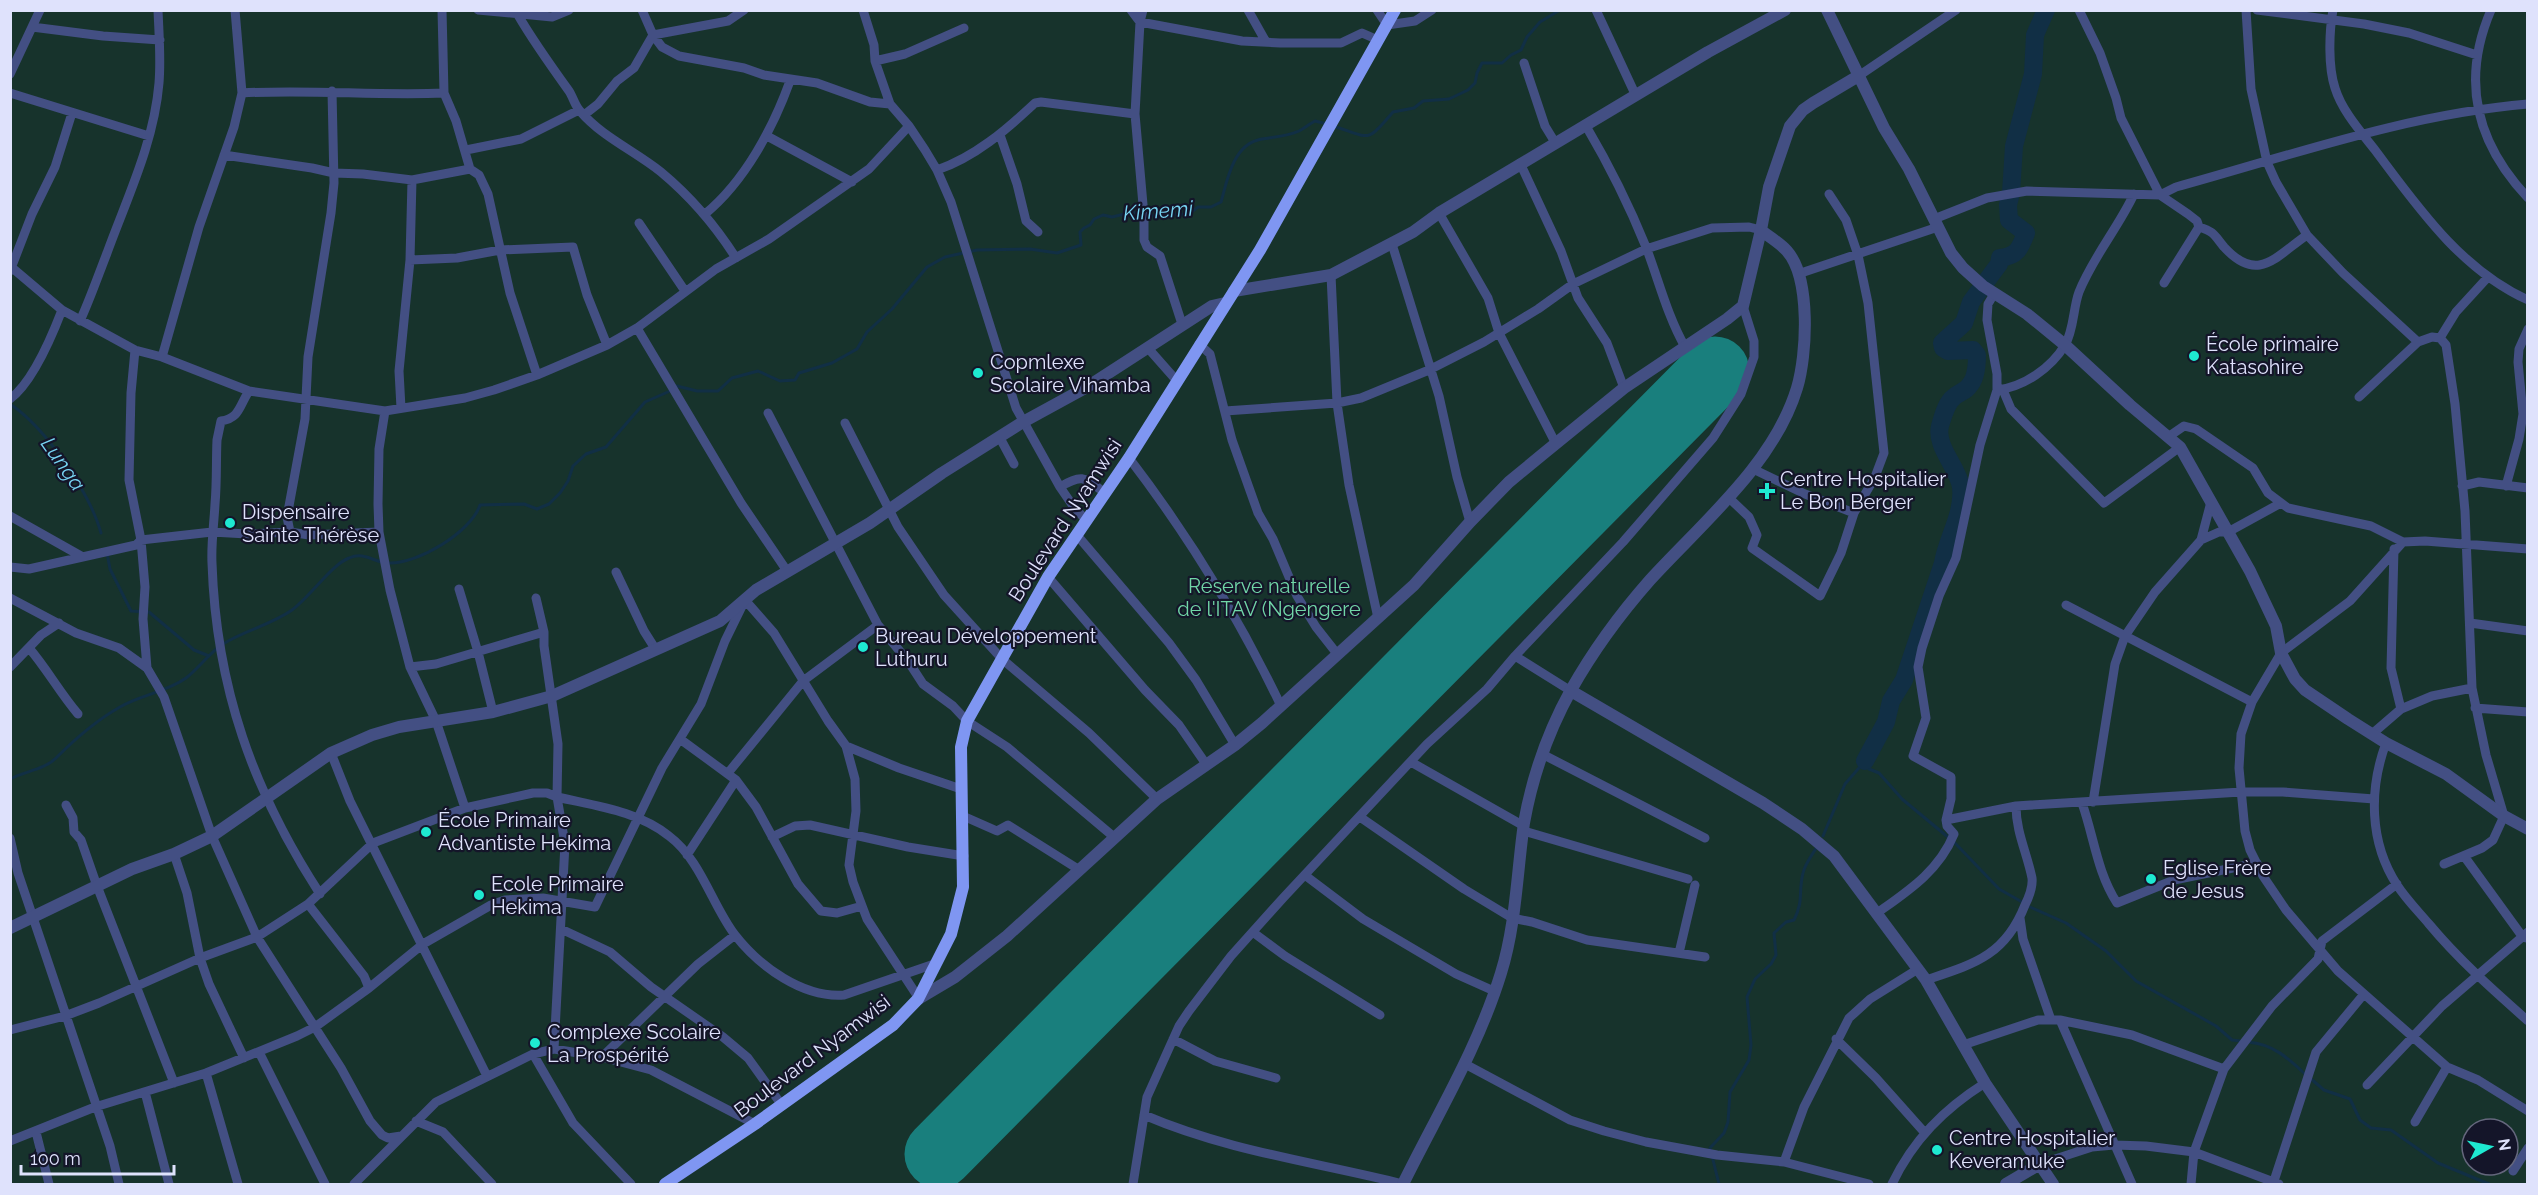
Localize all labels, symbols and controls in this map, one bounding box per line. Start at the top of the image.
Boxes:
water label: Kimemi [1122,196,1194,225]
place label: École primaire Katasohire [2206,332,2339,379]
marker: École primaire Katasohire [2187,349,2201,363]
place label: Copmlexe Scolaire Vihamba [990,350,1151,397]
marker: Copmlexe Scolaire Vihamba [971,366,985,380]
water label: Lunga [36,432,91,496]
street label: Boulevard Nyamwisi [1003,434,1127,606]
place label: Centre Hospitalier Le Bon Berger [1780,467,1946,514]
marker: Centre Hospitalier Le Bon Berger [1758,482,1776,500]
place label: Dispensaire Sainte Thérèse [242,500,379,547]
marker: Dispensaire Sainte Thérèse [223,516,237,530]
park label: Réserve naturelle de l'ITAV (Ngengere [1177,574,1361,621]
place label: Bureau Développement Luthuru [875,624,1097,671]
marker: Bureau Développement Luthuru [856,640,870,654]
place label: École Primaire Advantiste Hekima [438,808,611,855]
marker: École Primaire Advantiste Hekima [419,825,433,839]
place label: Eglise Frère de Jesus [2163,856,2272,903]
place label: Ecole Primaire Hekima [491,872,624,919]
marker: Eglise Frère de Jesus [2144,872,2158,886]
marker: Ecole Primaire Hekima [472,888,486,902]
street label: Boulevard Nyamwisi [729,989,895,1123]
place label: Complexe Scolaire La Prospérité [547,1020,721,1067]
marker: Complexe Scolaire La Prospérité [528,1036,542,1050]
north arrow [2460,1117,2520,1177]
place label: Centre Hospitalier Keveramuke [1949,1126,2115,1173]
text: N [2494,1137,2515,1152]
scale bar [21,1138,174,1176]
marker: Centre Hospitalier Keveramuke [1930,1143,1944,1157]
text: 100 m [30,1148,81,1169]

